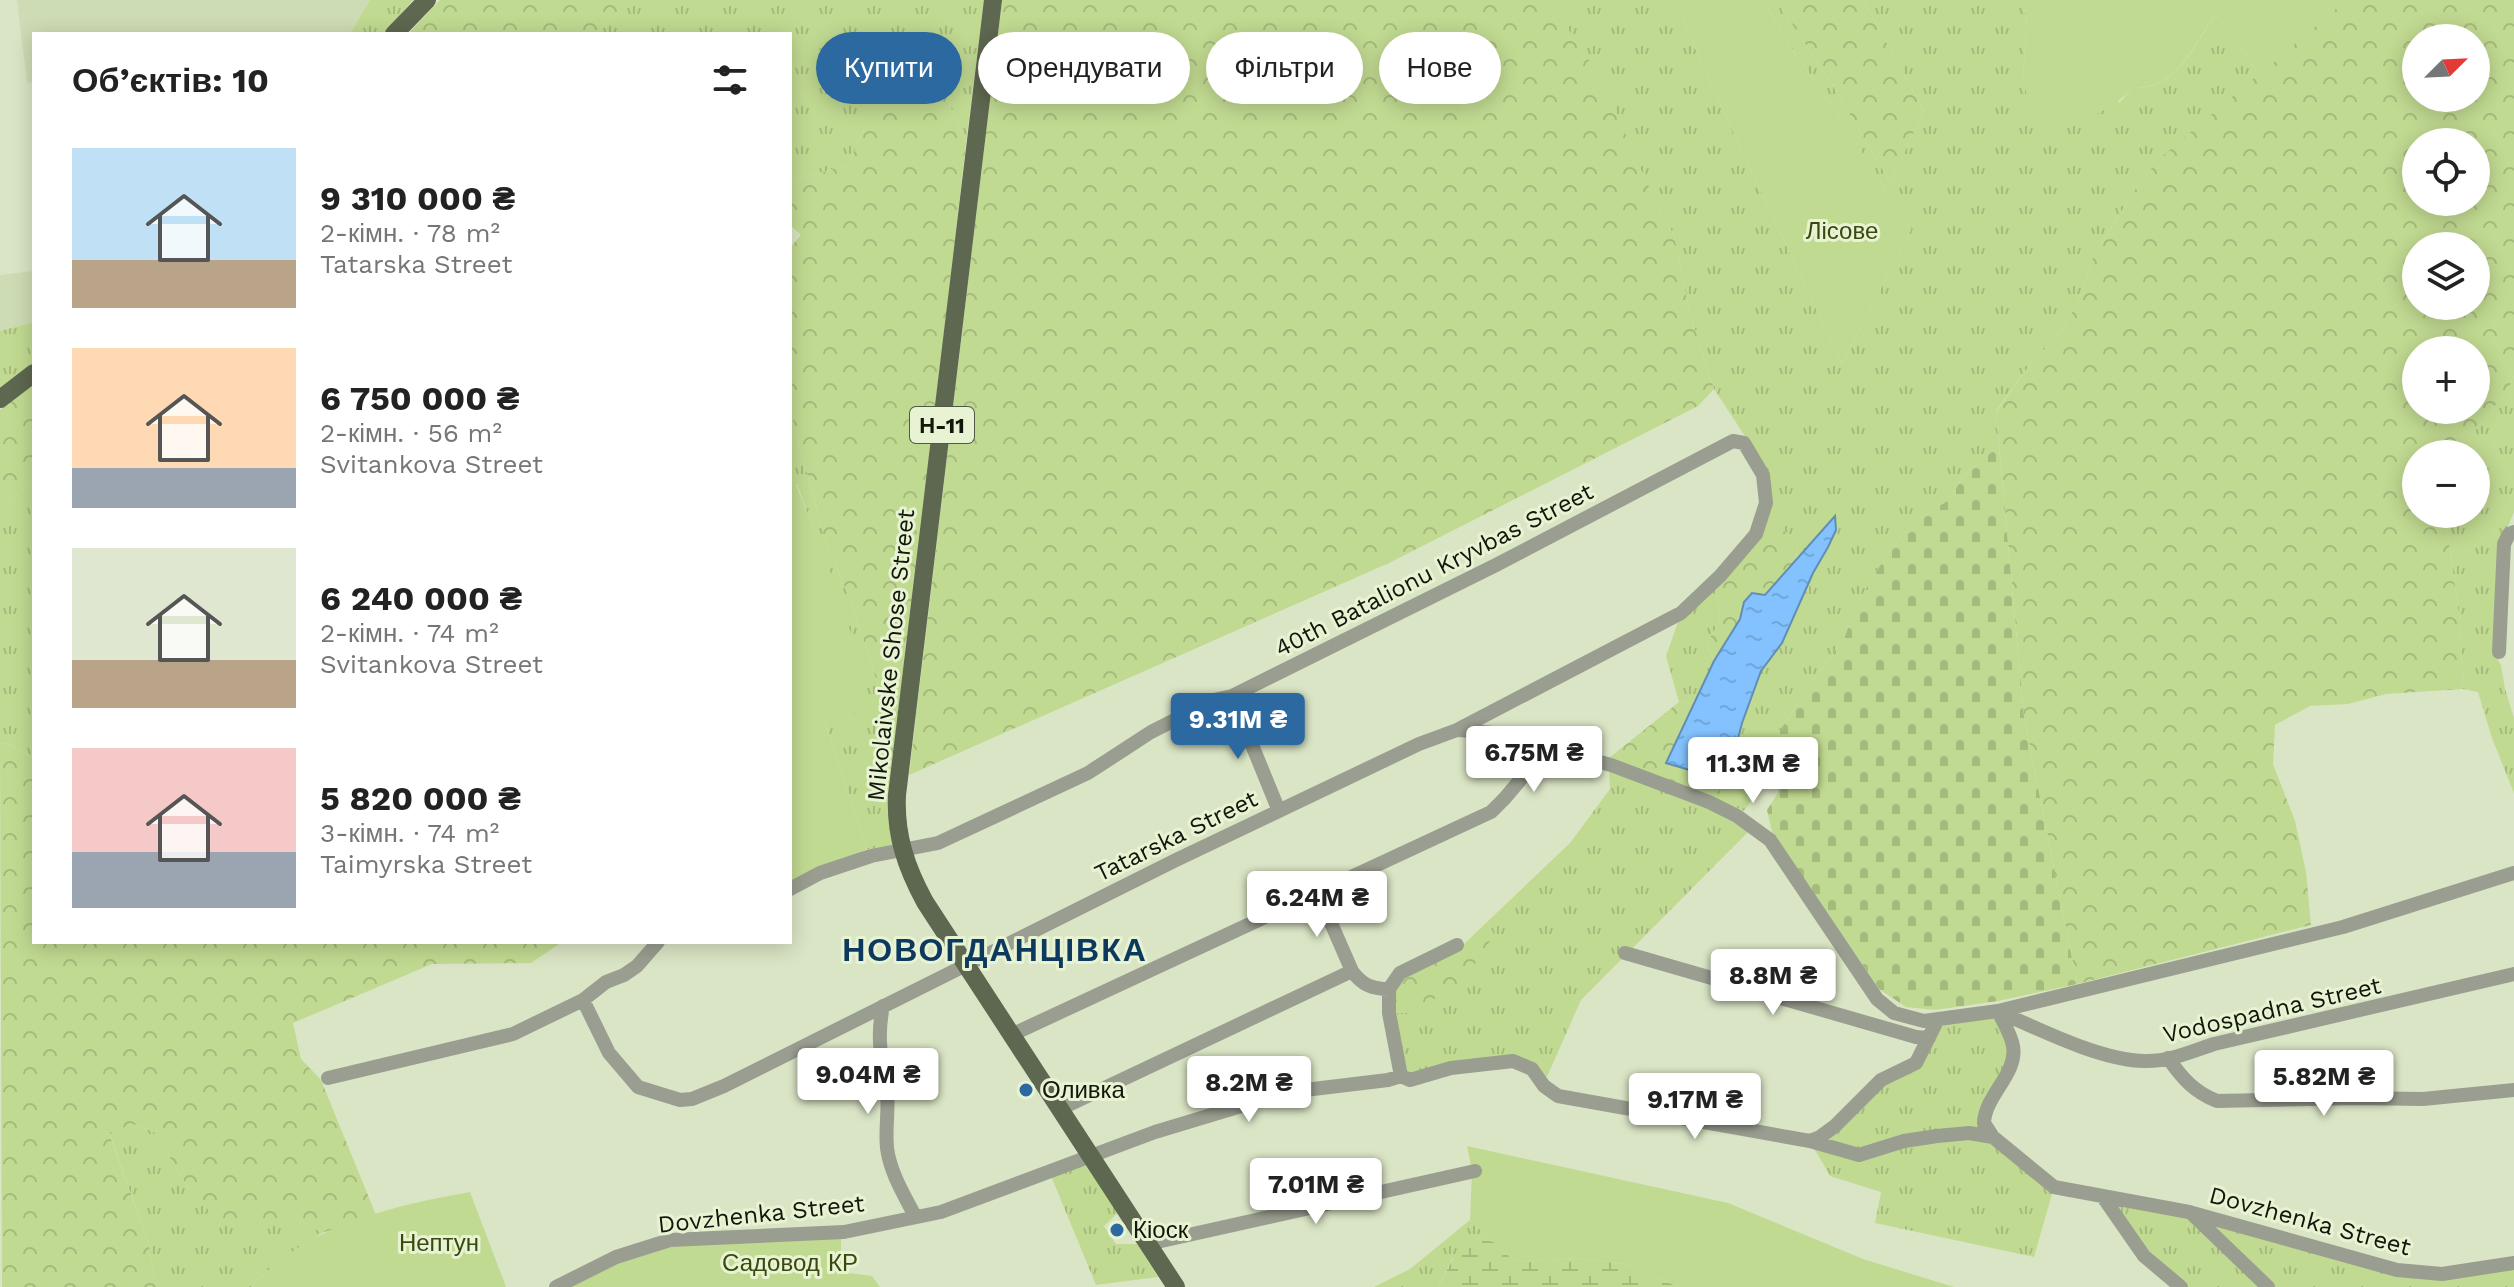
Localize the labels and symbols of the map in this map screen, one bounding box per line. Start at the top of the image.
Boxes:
north arrow [2402,24,2490,112]
park label: Лісове [1806,217,1878,245]
road number: Н-11 [910,407,974,443]
street label: 40th Batalionu Kryvbas Street [1270,477,1598,663]
street label: Mikolaivske Shose Street [862,508,920,802]
pin: 9.31M ₴ [1164,693,1312,761]
pin: 6.75M ₴ [1460,726,1608,794]
pin: 11.3M ₴ [1679,737,1827,805]
street label: Tatarska Street [1090,784,1262,888]
pin: 6.24M ₴ [1243,871,1391,939]
district label: НОВОГДАНЦІВКА [842,931,1148,969]
pin: 8.8M ₴ [1708,949,1838,1017]
street label: Vodospadna Street [2160,971,2384,1049]
pin: 9.04M ₴ [794,1048,942,1116]
pin: 5.82M ₴ [2250,1050,2398,1118]
pin: 8.2M ₴ [1184,1056,1314,1124]
pin: 9.17M ₴ [1621,1073,1769,1141]
place label: Оливка [1042,1076,1126,1104]
marker: Оливка [1017,1081,1035,1099]
pin: 7.01M ₴ [1242,1158,1390,1226]
street label: Dovzhenka Street [2206,1181,2414,1261]
street label: Dovzhenka Street [656,1189,866,1239]
place label: Кіоск [1133,1216,1189,1244]
marker: Кіоск [1108,1221,1126,1239]
park label: Нептун [399,1229,479,1257]
park label: Садовод КР [722,1249,858,1277]

